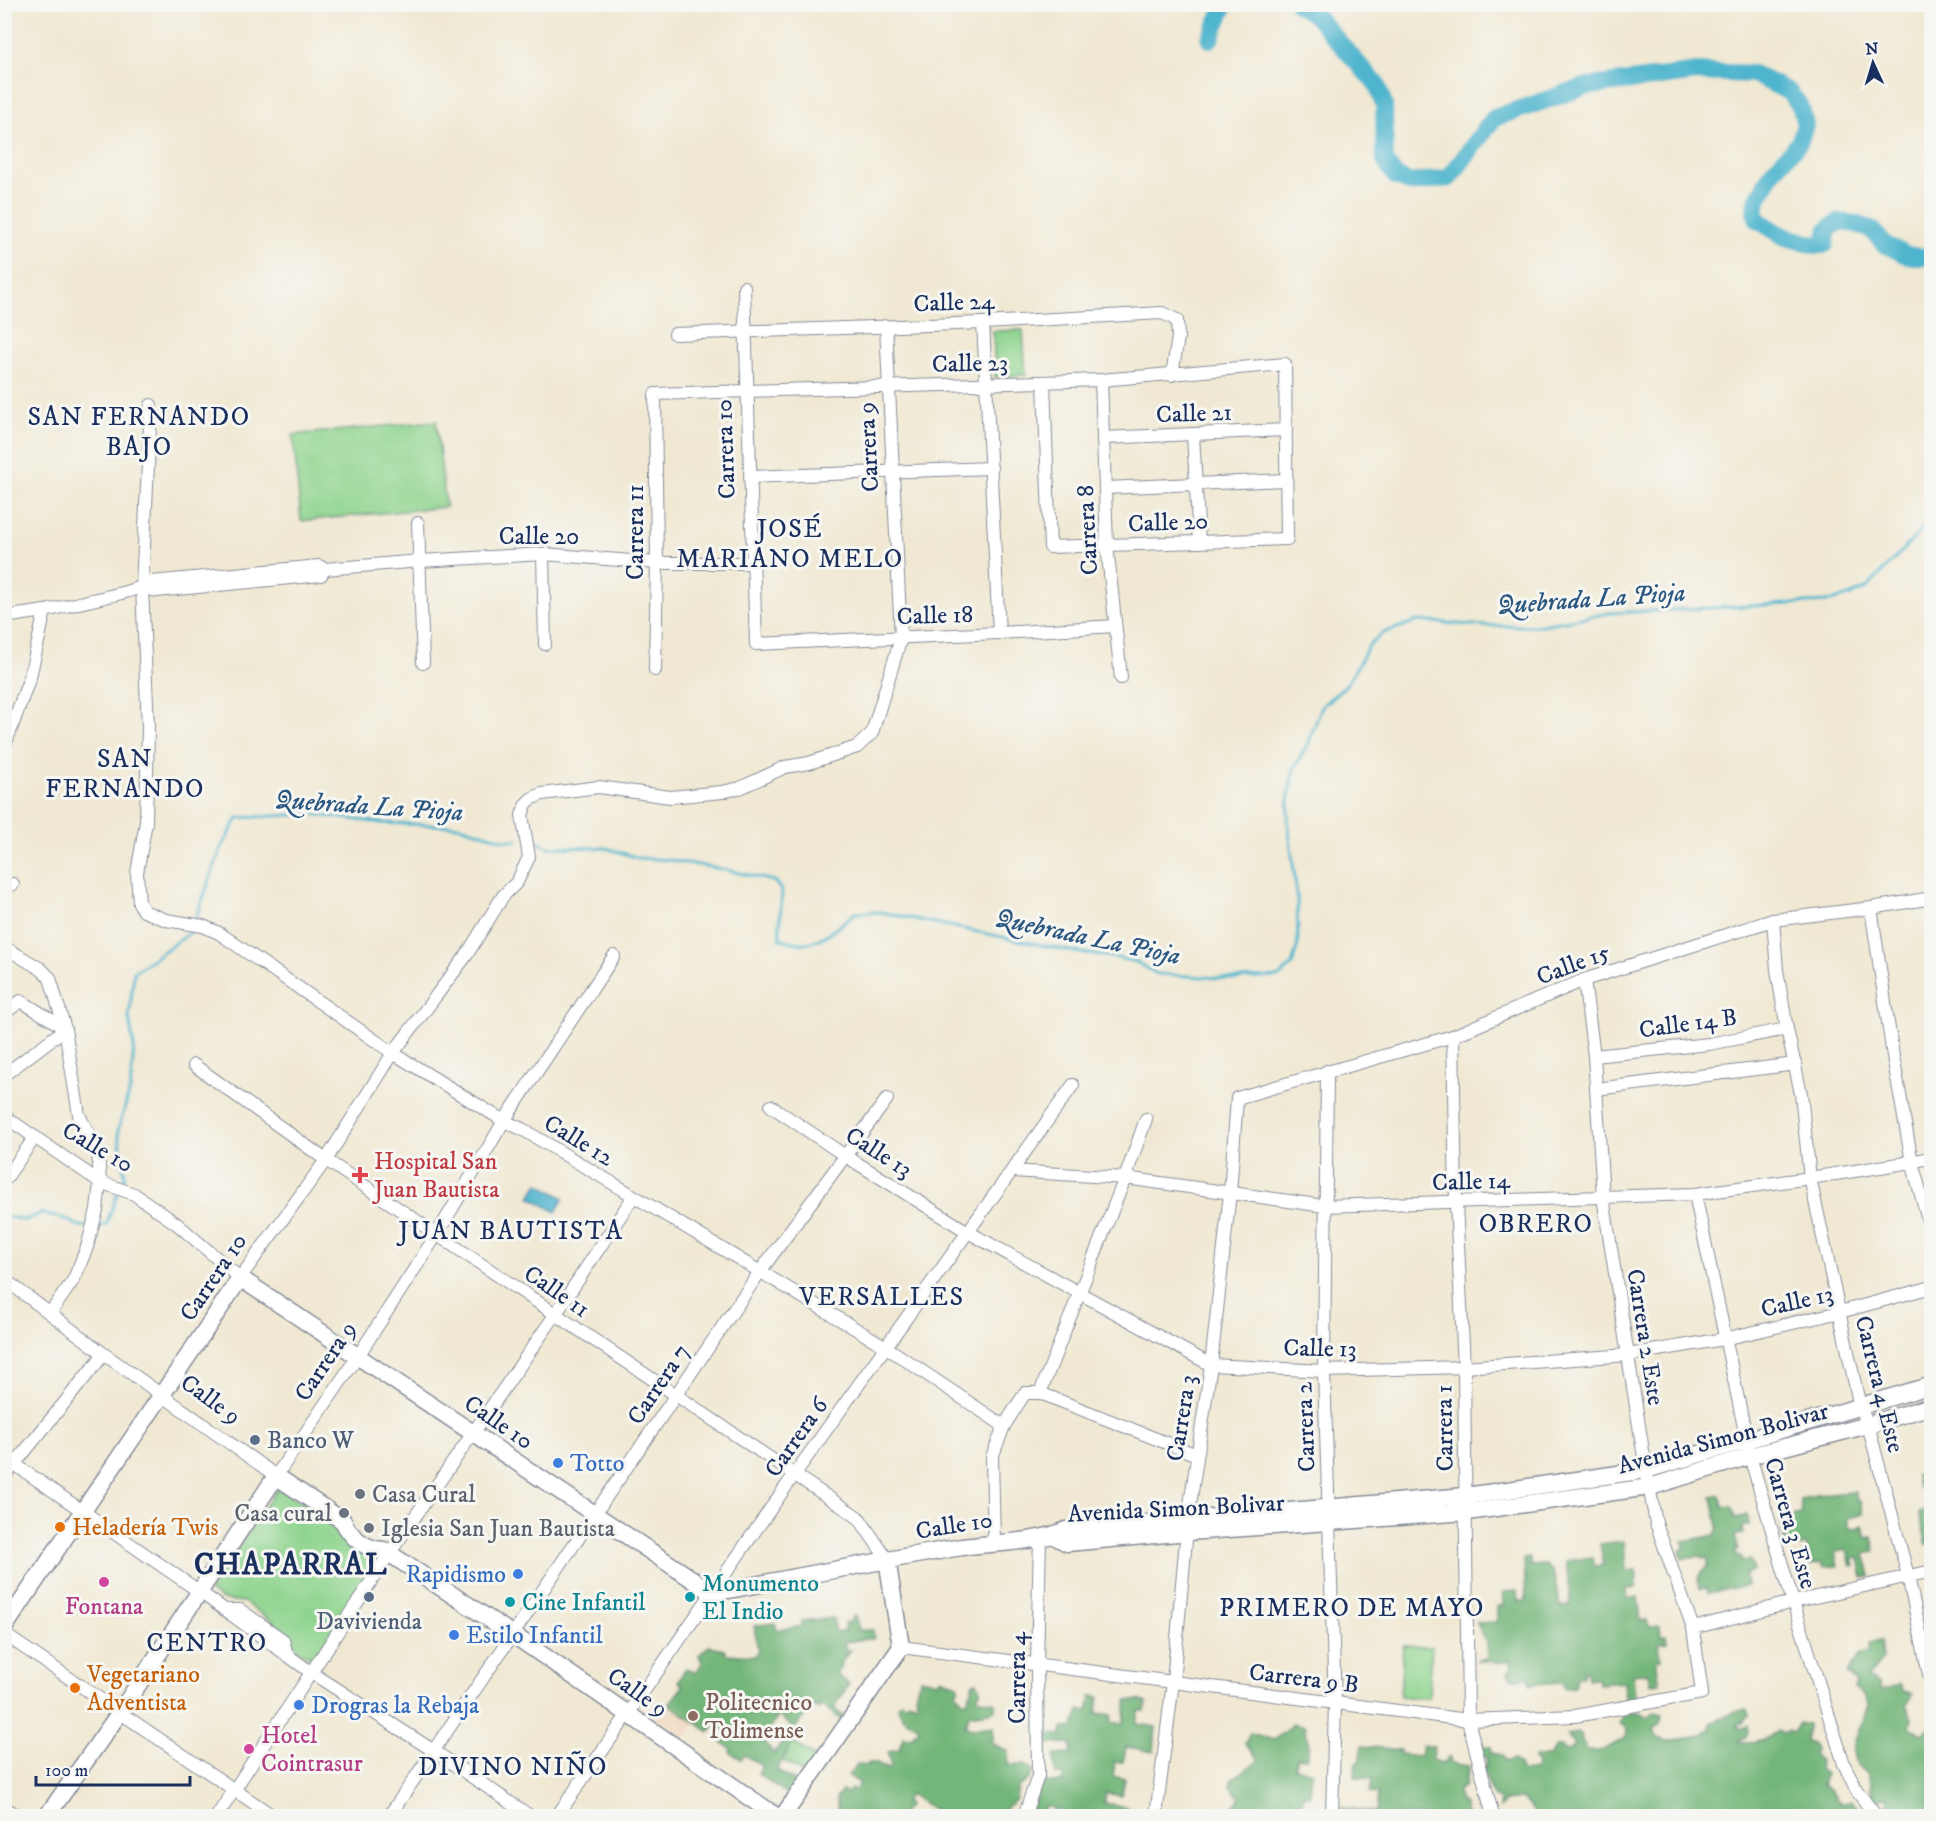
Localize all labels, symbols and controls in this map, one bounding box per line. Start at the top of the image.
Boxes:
north arrow [1843,33,1903,93]
text: N [1865,39,1879,59]
street label: Calle 24 [913,287,996,319]
street label: Calle 23 [932,348,1008,380]
street label: Calle 21 [1155,398,1233,430]
street label: Carrera 10 [709,399,743,499]
district label: SAN FERNANDO BAJO [27,401,251,464]
street label: Carrera 9 [852,401,886,493]
street label: Carrera 11 [621,484,651,580]
street label: Carrera 8 [1071,484,1105,576]
street label: Calle 20 [1127,507,1209,539]
district label: JOSÉ MARIANO MELO [676,513,904,576]
street label: Calle 20 [499,522,579,552]
water label: Quebrada La Pioja [1496,576,1687,623]
street label: Calle 18 [896,600,974,632]
district label: SAN FERNANDO [45,743,205,806]
water label: Quebrada La Pioja [273,783,464,830]
water label: Quebrada La Pioja [992,902,1184,973]
street label: Calle 15 [1532,937,1614,993]
street label: Calle 14 B [1637,1002,1739,1046]
street label: Calle 12 [538,1108,619,1173]
street label: Calle 10 [57,1116,138,1180]
street label: Calle 13 [839,1121,918,1185]
place label: Hospital San Juan Bautista [372,1147,500,1205]
marker: Hospital San Juan Bautista [351,1166,369,1184]
street label: Calle 14 [1431,1166,1512,1198]
district label: OBRERO [1479,1208,1593,1241]
district label: JUAN BAUTISTA [396,1215,624,1248]
street label: Carrera 10 [173,1228,254,1327]
street label: Calle 11 [518,1259,595,1325]
street label: Carrera 2 Este [1619,1267,1671,1408]
street label: Calle 13 [1758,1279,1836,1325]
district label: VERSALLES [798,1281,965,1314]
street label: Carrera 4 Este [1848,1313,1911,1456]
street label: Carrera 9 [288,1316,363,1407]
street label: Calle 13 [1283,1333,1357,1365]
street label: Carrera 7 [621,1339,697,1431]
street label: Calle 9 [174,1368,247,1432]
street label: Carrera 3 [1160,1373,1204,1464]
street label: Carrera 2 [1289,1381,1323,1472]
street label: Carrera 1 [1429,1384,1461,1472]
street label: Calle 10 [458,1389,539,1457]
street label: Carrera 6 [759,1391,836,1483]
street label: Avenida Simon Bolivar [1614,1396,1832,1482]
place label: Banco W [267,1426,355,1456]
marker: Banco W [248,1433,262,1447]
place label: Totto [570,1449,624,1479]
street label: Carrera 3 Este [1757,1454,1823,1592]
marker: Totto [551,1456,565,1470]
place label: Casa Cural [372,1480,476,1510]
marker: Casa Cural [353,1487,367,1501]
street label: Avenida Simon Bolivar [1067,1488,1285,1530]
place label: Casa cural [234,1499,333,1529]
street label: Calle 10 [914,1505,995,1547]
marker: Casa cural [337,1506,351,1520]
place label: Heladería Twis [72,1513,219,1543]
place label: Iglesia San Juan Bautista [381,1514,616,1544]
marker: Heladería Twis [53,1520,67,1534]
marker: Iglesia San Juan Bautista [362,1521,376,1535]
district label: CHAPARRAL [194,1547,388,1584]
place label: Rapidismo [406,1560,506,1590]
marker: Rapidismo [511,1567,525,1581]
place label: Monumento El Indio [702,1569,819,1627]
marker: Fontana [97,1575,111,1589]
place label: Cine Infantil [522,1588,646,1618]
marker: Davivienda [362,1590,376,1604]
marker: Monumento El Indio [683,1590,697,1604]
place label: Fontana [65,1592,144,1622]
district label: PRIMERO DE MAYO [1219,1592,1485,1625]
marker: Cine Infantil [503,1595,517,1609]
place label: Davivienda [316,1607,423,1637]
place label: Estilo Infantil [466,1621,603,1651]
district label: CENTRO [146,1627,268,1660]
marker: Estilo Infantil [447,1628,461,1642]
street label: Carrera 4 [1003,1631,1033,1724]
street label: Carrera 9 B [1247,1657,1361,1701]
place label: Vegetariano Adventista [86,1660,200,1718]
street label: Calle 9 [601,1661,674,1724]
marker: Vegetariano Adventista [68,1681,82,1695]
place label: Politecnico Tolimense [705,1688,812,1746]
place label: Drogras la Rebaja [311,1691,480,1721]
marker: Drogras la Rebaja [292,1698,306,1712]
marker: Politecnico Tolimense [686,1709,700,1723]
place label: Hotel Cointrasur [261,1721,363,1779]
marker: Hotel Cointrasur [242,1742,256,1756]
scale bar [36,1749,190,1787]
district label: DIVINO NIÑO [418,1750,608,1784]
text: 100 m [45,1760,88,1782]

